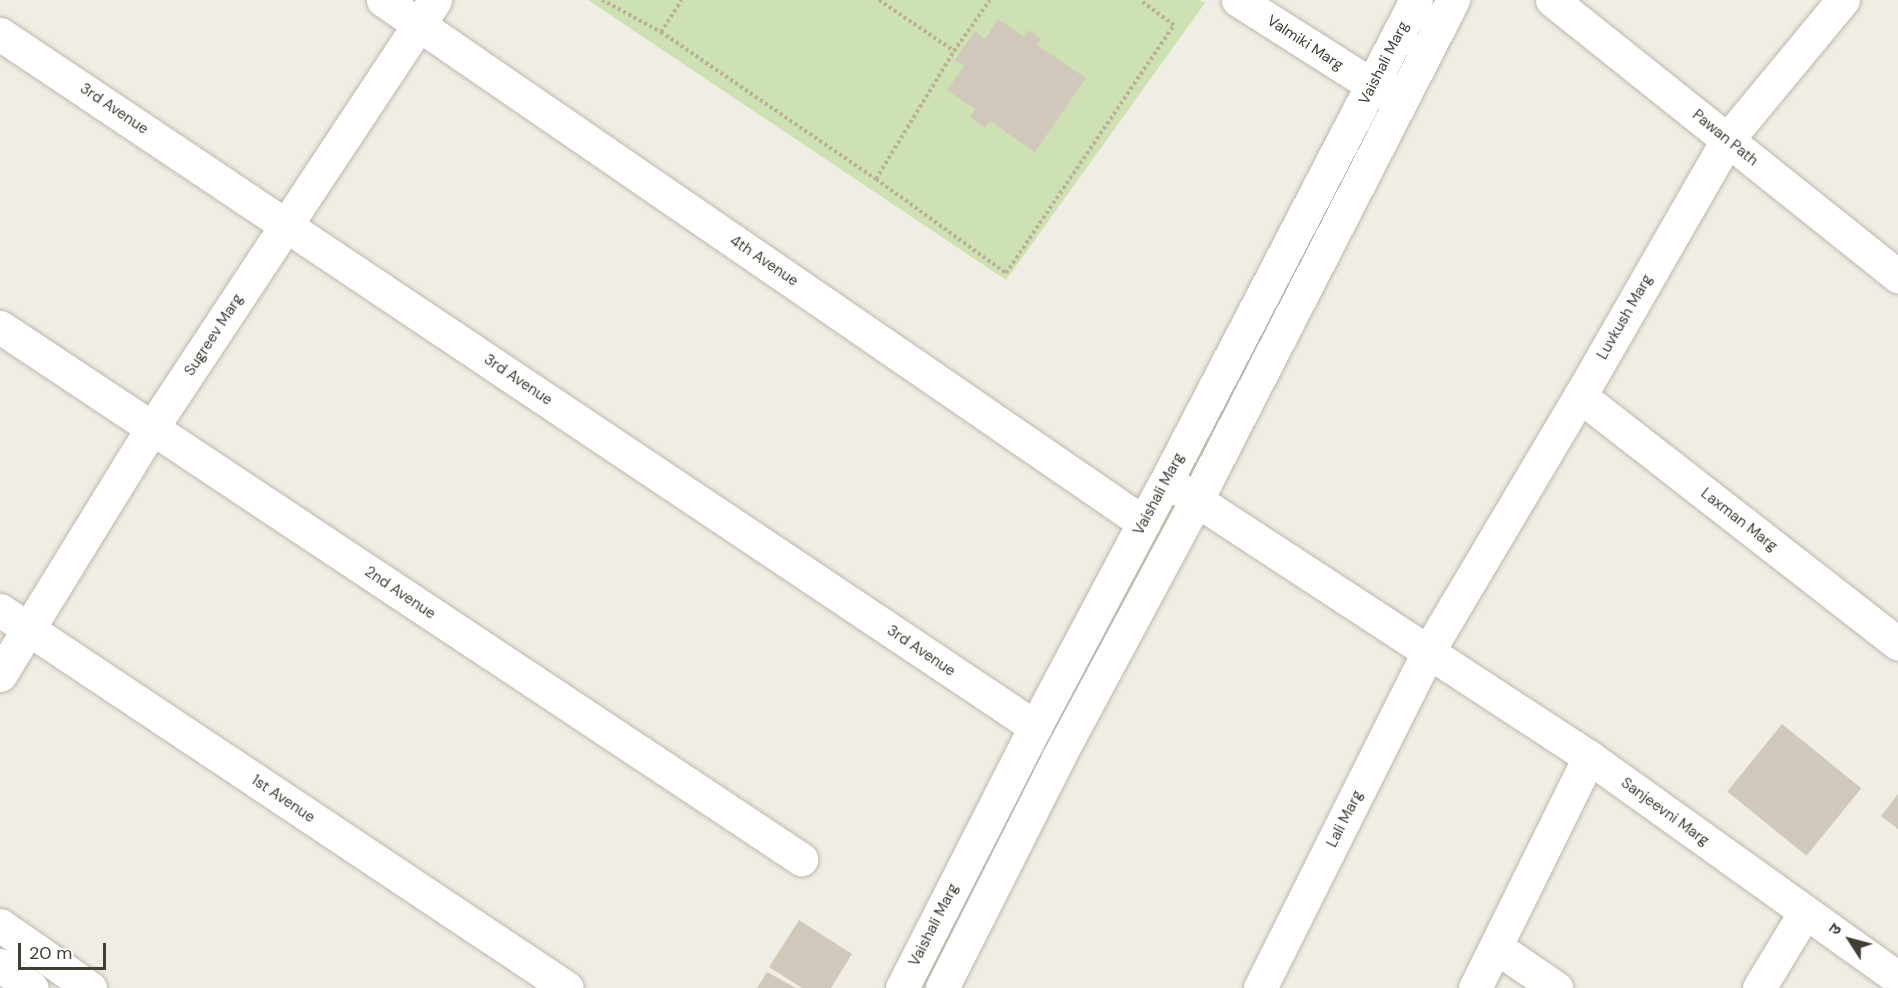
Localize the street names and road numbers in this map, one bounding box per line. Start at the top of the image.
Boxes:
street label: Valmiki Marg [1263,12,1347,74]
street label: Vaishali Marg [1355,18,1413,108]
street label: 3rd Avenue [76,80,152,138]
street label: Pawan Path [1689,106,1761,170]
street label: 4th Avenue [726,232,802,290]
street label: Luvkush Marg [1593,271,1657,363]
street label: Sugreev Marg [181,291,247,379]
street label: 3rd Avenue [480,351,556,409]
street label: Vaishali Marg [1130,450,1188,538]
street label: Laxman Marg [1697,485,1781,555]
street label: 2nd Avenue [361,563,439,623]
street label: 3rd Avenue [883,622,959,680]
street label: 1st Avenue [248,771,318,827]
street label: Sanjeevni Marg [1617,774,1713,850]
street label: Lali Marg [1323,788,1367,850]
street label: Vaishali Marg [905,880,963,970]

